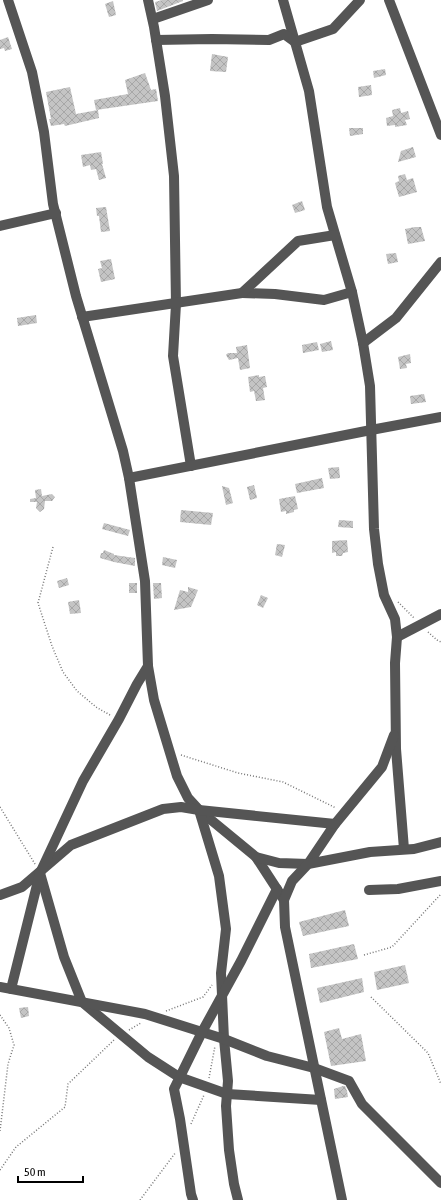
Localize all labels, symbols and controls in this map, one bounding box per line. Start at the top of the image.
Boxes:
scale bar [18,1158,83,1184]
text: 50 m [24,1165,46,1179]

